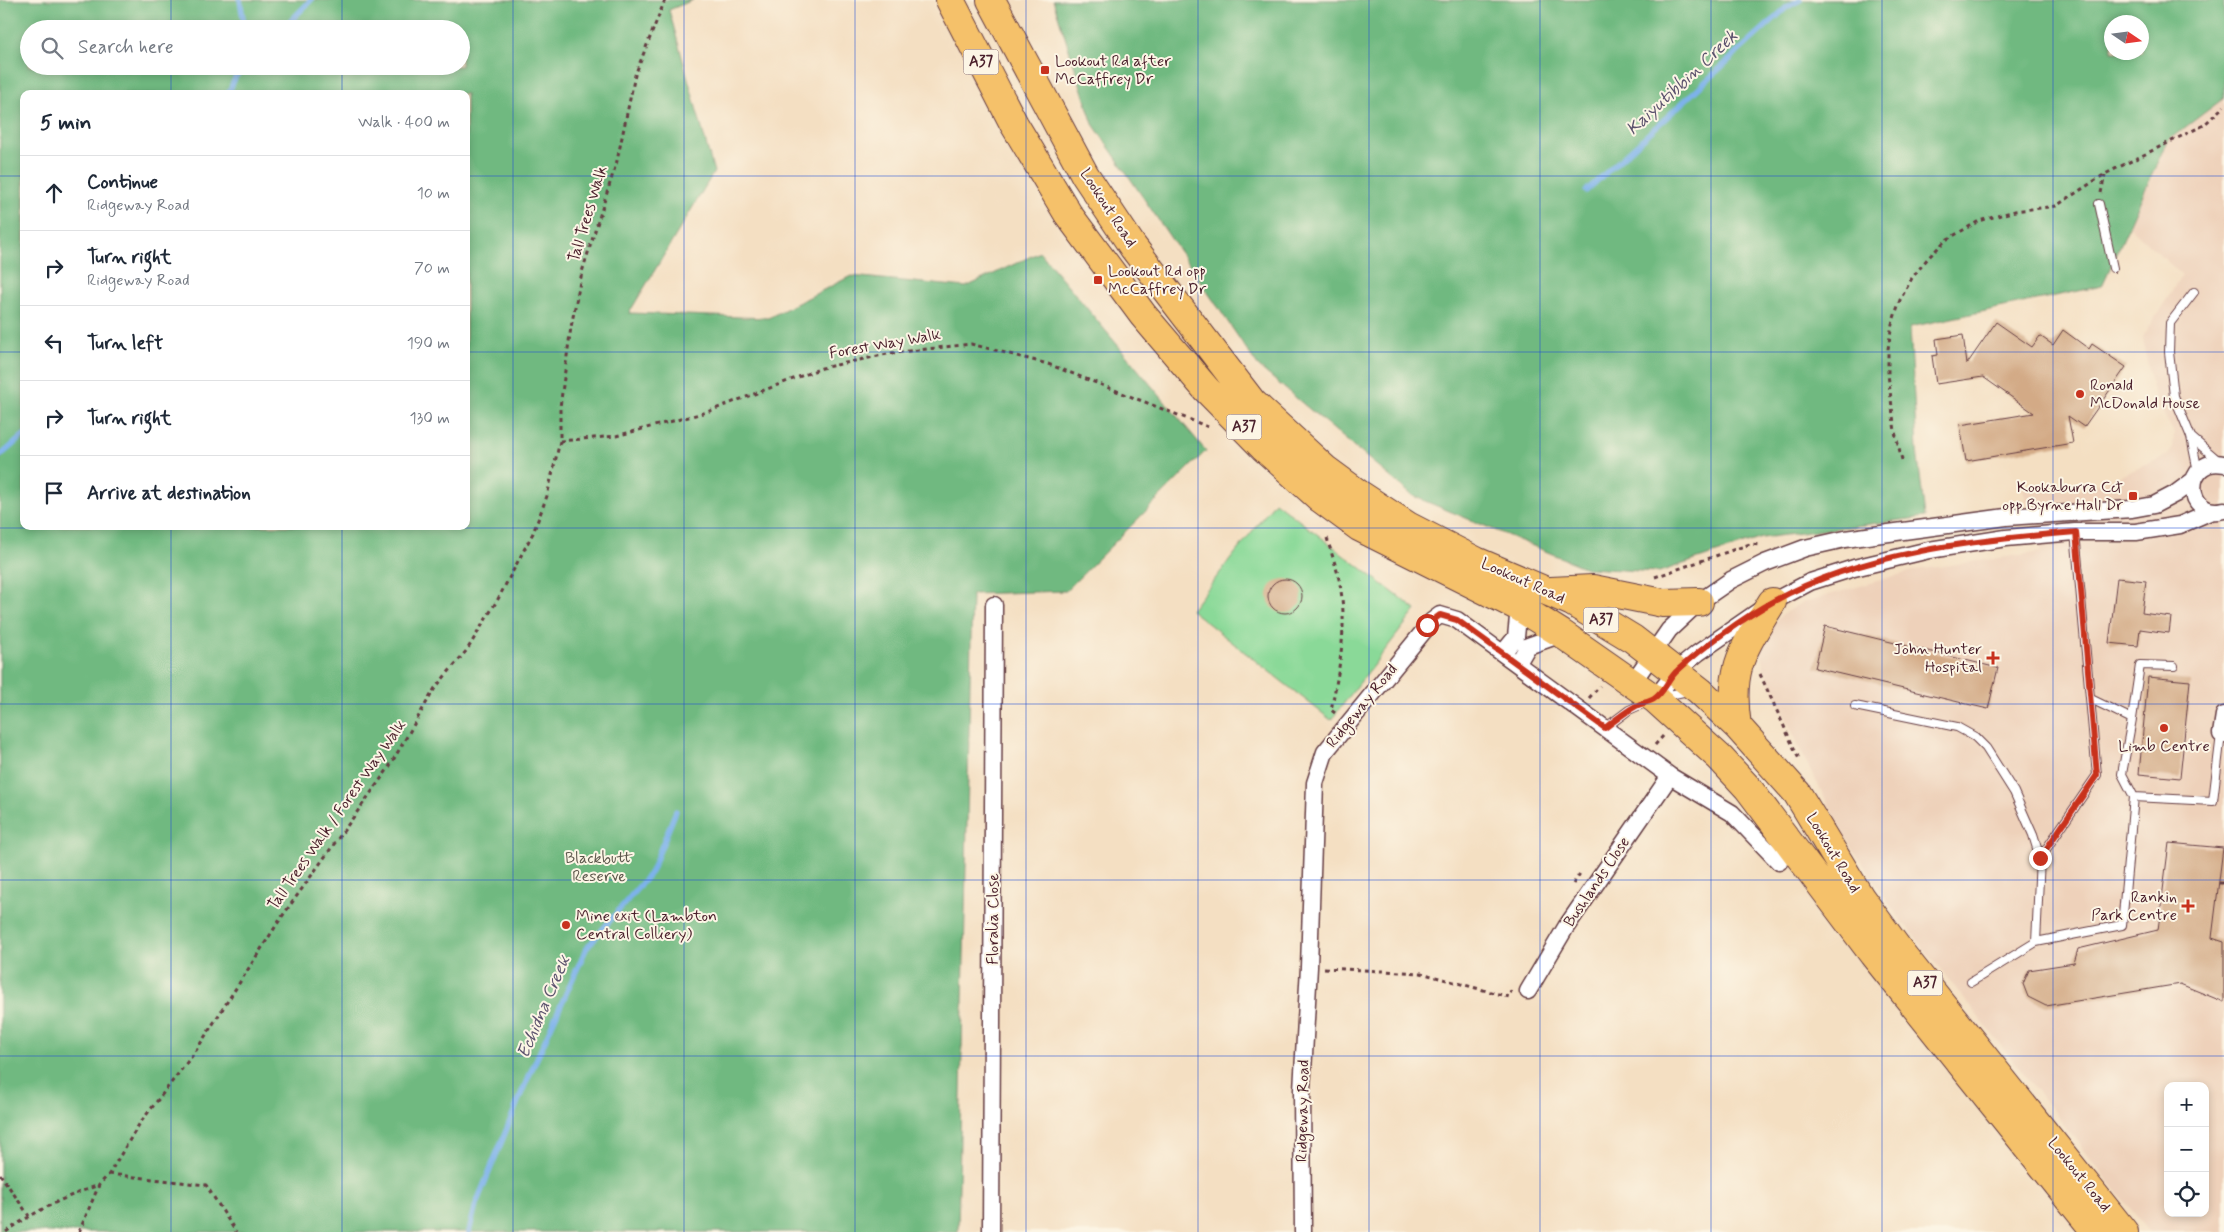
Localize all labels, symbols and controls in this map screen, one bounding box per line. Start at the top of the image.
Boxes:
north arrow [2104,15,2149,60]
search box [20,20,470,75]
water label: Kaiyutibbin Creek [1621,25,1743,141]
icon: search [38,34,66,62]
text: Search here [78,35,174,60]
road number: A37 [964,50,998,74]
place label: Lookout Rd after McCaffrey Dr [1055,51,1171,90]
marker: Lookout Rd after McCaffrey Dr [1039,64,1051,76]
text: 5 min [40,109,92,137]
text: Walk · 400 m [358,112,450,133]
street label: Tall Trees Walk [563,163,613,265]
street label: Lookout Road [1075,164,1141,252]
text: Continue [87,170,158,195]
icon: ahead [40,179,68,207]
text: 10 m [417,183,450,204]
text: Ridgeway Road [87,195,190,216]
text: Turn right [87,245,171,270]
icon: right [40,254,68,282]
text: 70 m [414,258,450,279]
place label: Lookout Rd opp McCaffrey Dr [1108,261,1207,300]
text: Ridgeway Road [87,270,190,291]
marker: Lookout Rd opp McCaffrey Dr [1092,274,1104,286]
street label: Forest Way Walk [828,324,942,364]
icon: left [40,329,68,357]
text: Turn left [87,331,163,356]
text: 190 m [407,333,450,354]
place label: Ronald McDonald House [2090,375,2201,414]
marker: Ronald McDonald House [2074,388,2086,400]
icon: right [40,404,68,432]
text: Turn right [87,406,171,431]
text: 130 m [409,408,450,429]
road number: A37 [1226,414,1262,440]
place label: Kookaburra Cct opp Byrne Hall Dr [2002,477,2123,516]
icon: arrive [40,479,68,507]
text: Arrive at destination [87,481,251,506]
marker: Kookaburra Cct opp Byrne Hall Dr [2127,490,2139,502]
street label: Lookout Road [1478,553,1568,609]
road number: A37 [1584,608,1618,632]
route start [1416,614,1439,637]
place label: John Hunter Hospital [1893,639,1982,678]
marker: John Hunter Hospital [1986,651,2000,665]
street label: Ridgeway Road [1322,660,1403,753]
street label: Tall Trees Walk / Forest Way Walk [263,716,411,914]
marker: Limb Centre [2158,722,2170,734]
place label: Limb Centre [2118,736,2210,757]
street label: Lookout Road [1801,809,1865,897]
street label: Bushlands Close [1559,833,1635,931]
route end [2029,847,2052,870]
park label: Blackbutt Reserve [565,848,634,887]
street label: Floralia Close [983,873,1004,965]
place label: Rankin Park Centre [2091,887,2177,926]
marker: Rankin Park Centre [2181,899,2195,913]
place label: Mine exit (Lambton Central Colliery) [576,906,717,945]
marker: Mine exit (Lambton Central Colliery) [560,919,572,931]
water label: Echidna Creek [512,951,577,1062]
road number: A37 [1908,970,1942,996]
street label: Ridgeway Road [1292,1060,1315,1162]
map controls [2164,1082,2209,1217]
button: + [2164,1082,2209,1127]
button: − [2164,1127,2209,1172]
street label: Lookout Road [2042,1133,2116,1217]
button: locate [2164,1172,2209,1217]

